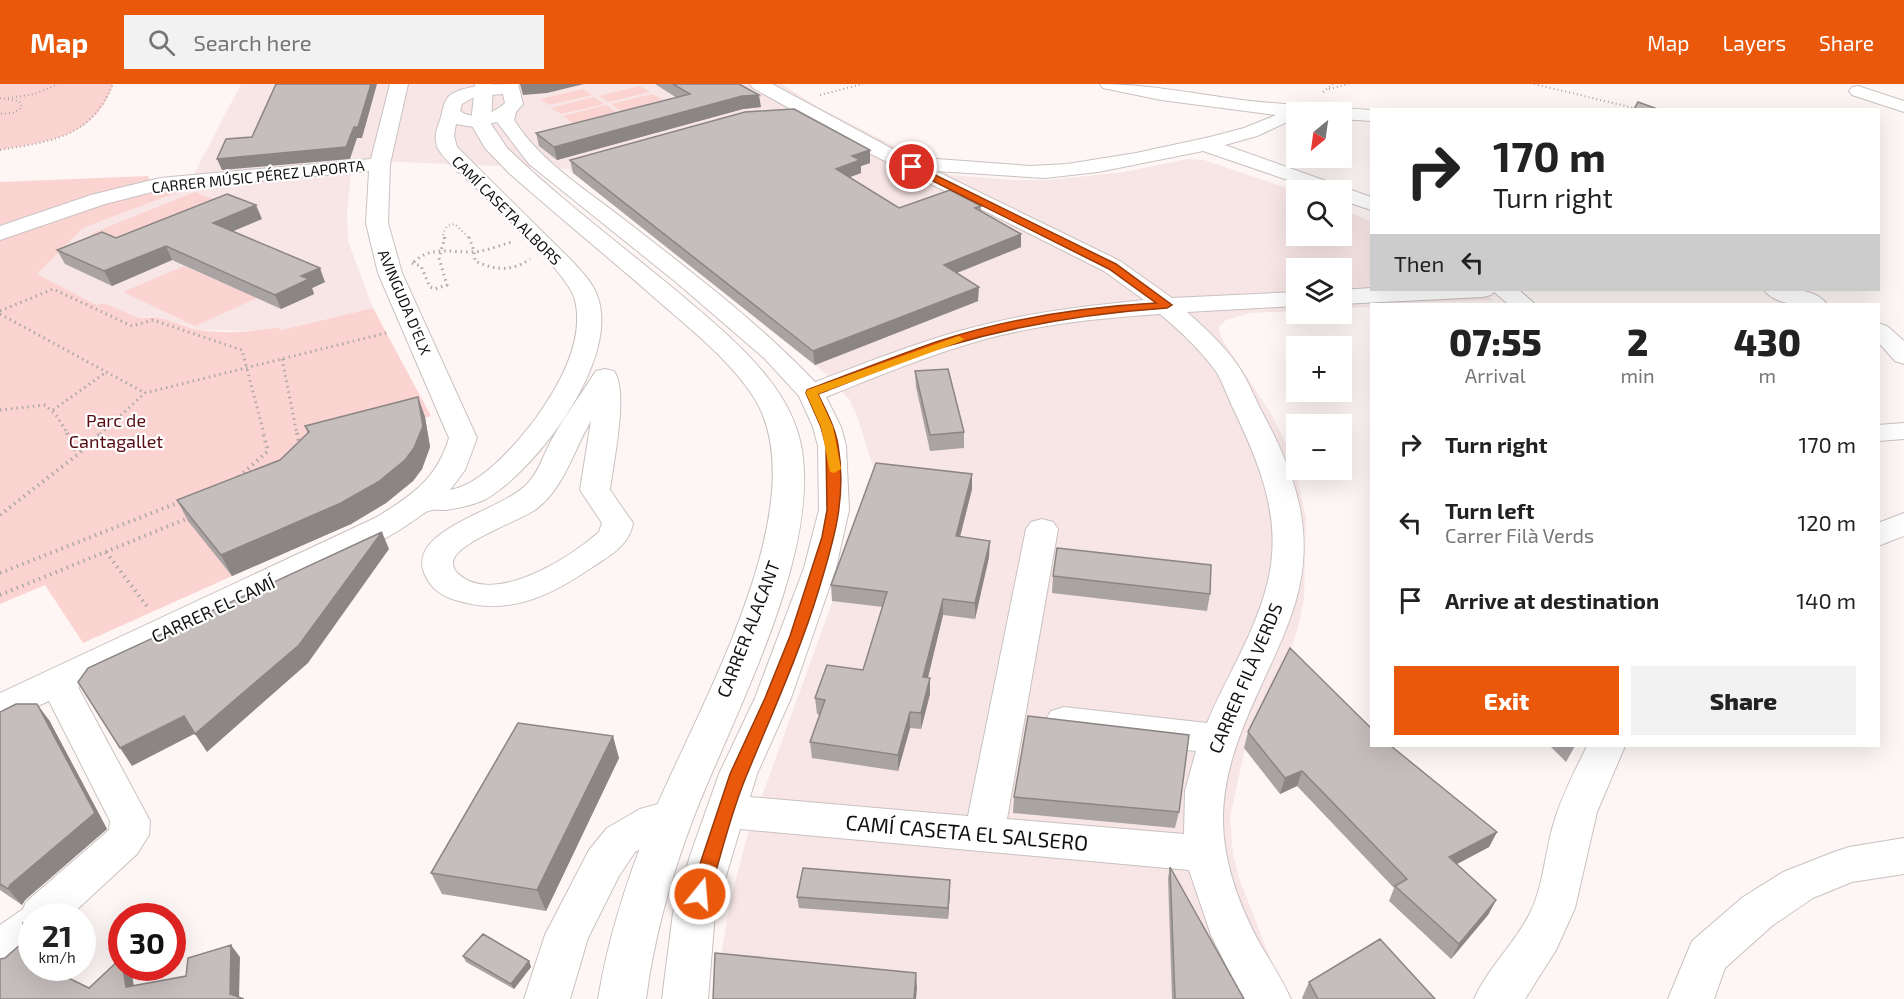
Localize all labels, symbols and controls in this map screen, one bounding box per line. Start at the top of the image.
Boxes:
search box [124,15,544,69]
text: Map [30,25,88,59]
icon: search [145,26,178,59]
text: Search here [193,29,312,55]
text: Map [1647,30,1689,55]
text: Layers [1722,30,1786,55]
text: Share [1819,30,1874,55]
north arrow [1286,102,1352,168]
map controls [1286,102,1352,480]
text: 170 m [1493,130,1606,180]
icon: right [1394,132,1472,210]
pin [886,141,937,192]
icon: arrive [895,150,928,183]
street label: CAMÍ CASETA ALBORS [449,152,565,268]
street label: CARRER MÚSIC PÉREZ LAPORTA [151,156,366,196]
button: search [1286,180,1352,246]
text: Turn right [1493,181,1613,213]
icon: left [1456,246,1489,279]
street label: AVINGUDA D'ELX [375,247,435,357]
text: Then [1394,250,1444,276]
button: layers [1286,258,1352,324]
text: 07:55 [1449,320,1542,363]
text: 2 [1627,320,1648,363]
text: 430 [1734,320,1801,363]
button: + [1286,336,1352,402]
text: Arrival [1465,363,1526,387]
text: min [1621,363,1655,387]
text: m [1759,363,1776,387]
park label: Parc de Cantagallet [69,409,163,452]
button: − [1286,414,1352,480]
icon: right [1394,428,1427,461]
text: Turn right [1445,431,1547,457]
text: 170 m [1799,431,1856,457]
text: Turn left [1445,497,1534,523]
icon: left [1394,506,1427,539]
text: 120 m [1797,509,1856,535]
text: Carrer Filà Verds [1445,523,1594,547]
street label: CARRER ALACANT [712,557,784,700]
street label: CARRER EL CAMÍ [148,570,279,647]
icon: arrive [1394,584,1427,617]
text: Arrive at destination [1445,587,1659,613]
text: 140 m [1796,587,1856,613]
street label: CARRER FILÀ VERDS [1203,600,1287,756]
button: Exit [1394,666,1619,735]
button: Share [1631,666,1856,735]
street label: CAMÍ CASETA EL SALSERO [845,809,1089,855]
position arrow [668,862,732,926]
speed limit sign: 30 [108,903,186,981]
text: 21 [42,917,72,953]
text: km/h [38,948,76,966]

